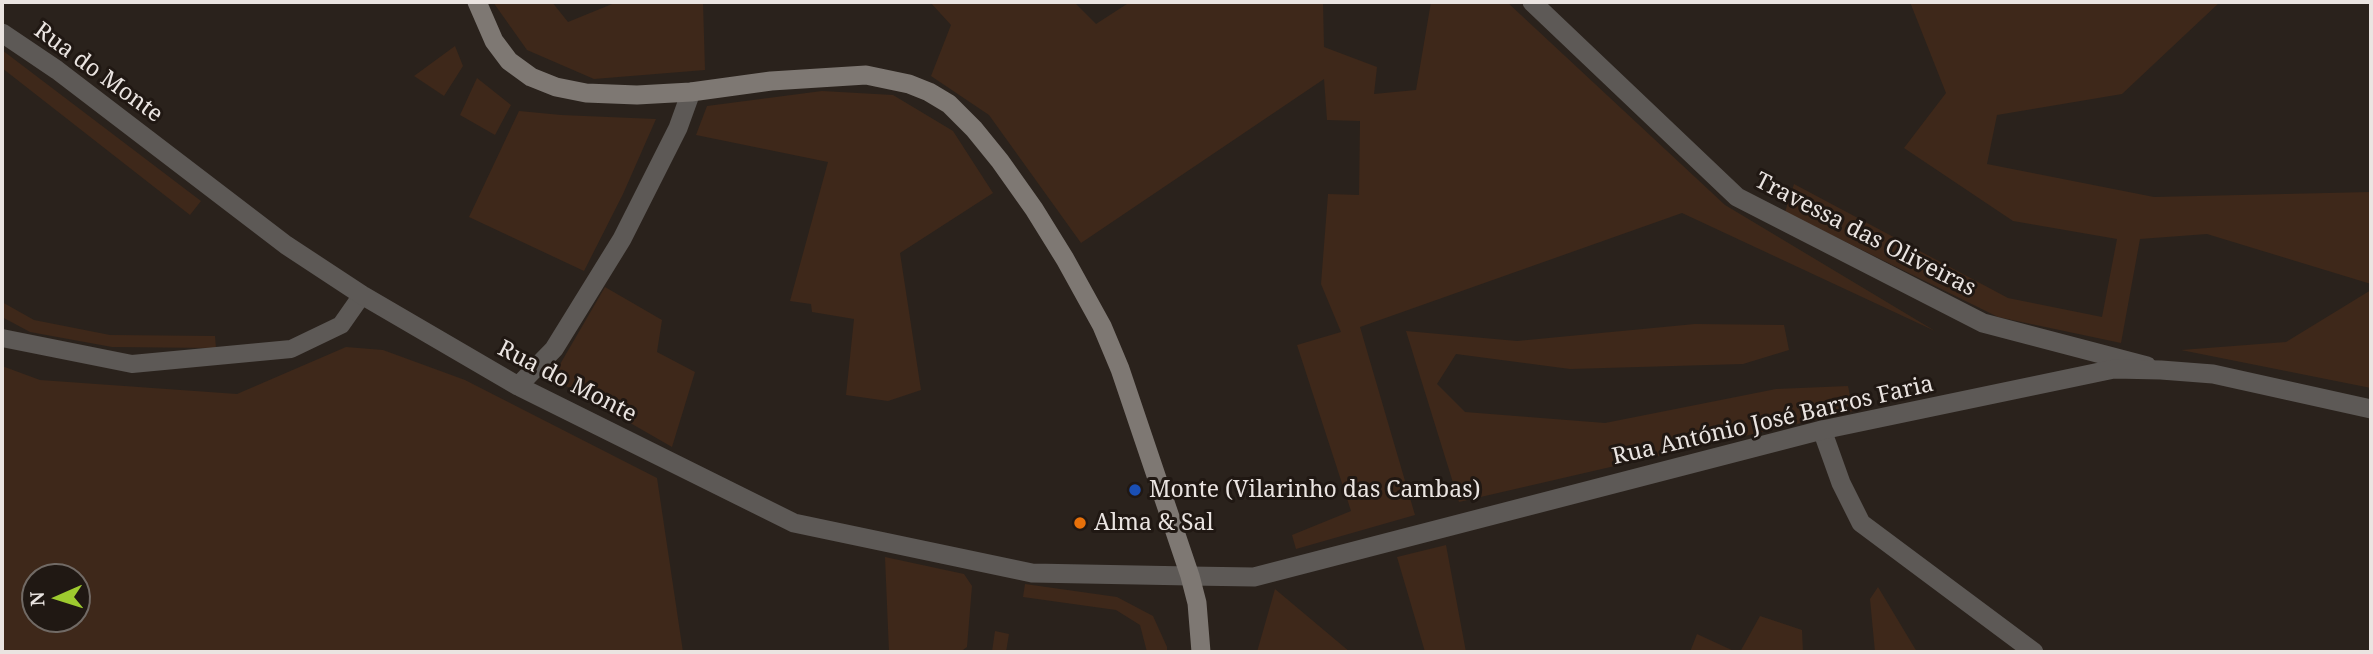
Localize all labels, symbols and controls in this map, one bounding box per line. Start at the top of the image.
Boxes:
street label: Rua do Monte [28,17,168,129]
street label: Travessa das Oliveiras [1750,167,1980,303]
street label: Rua do Monte [493,335,641,429]
street label: Rua António José Barros Faria [1610,371,1936,471]
place label: Monte (Vilarinho das Cambas) [1149,476,1480,504]
marker: Monte (Vilarinho das Cambas) [1127,482,1143,498]
place label: Alma & Sal [1094,509,1214,537]
marker: Alma & Sal [1072,515,1088,531]
north arrow [21,563,91,633]
text: N [24,591,50,607]

